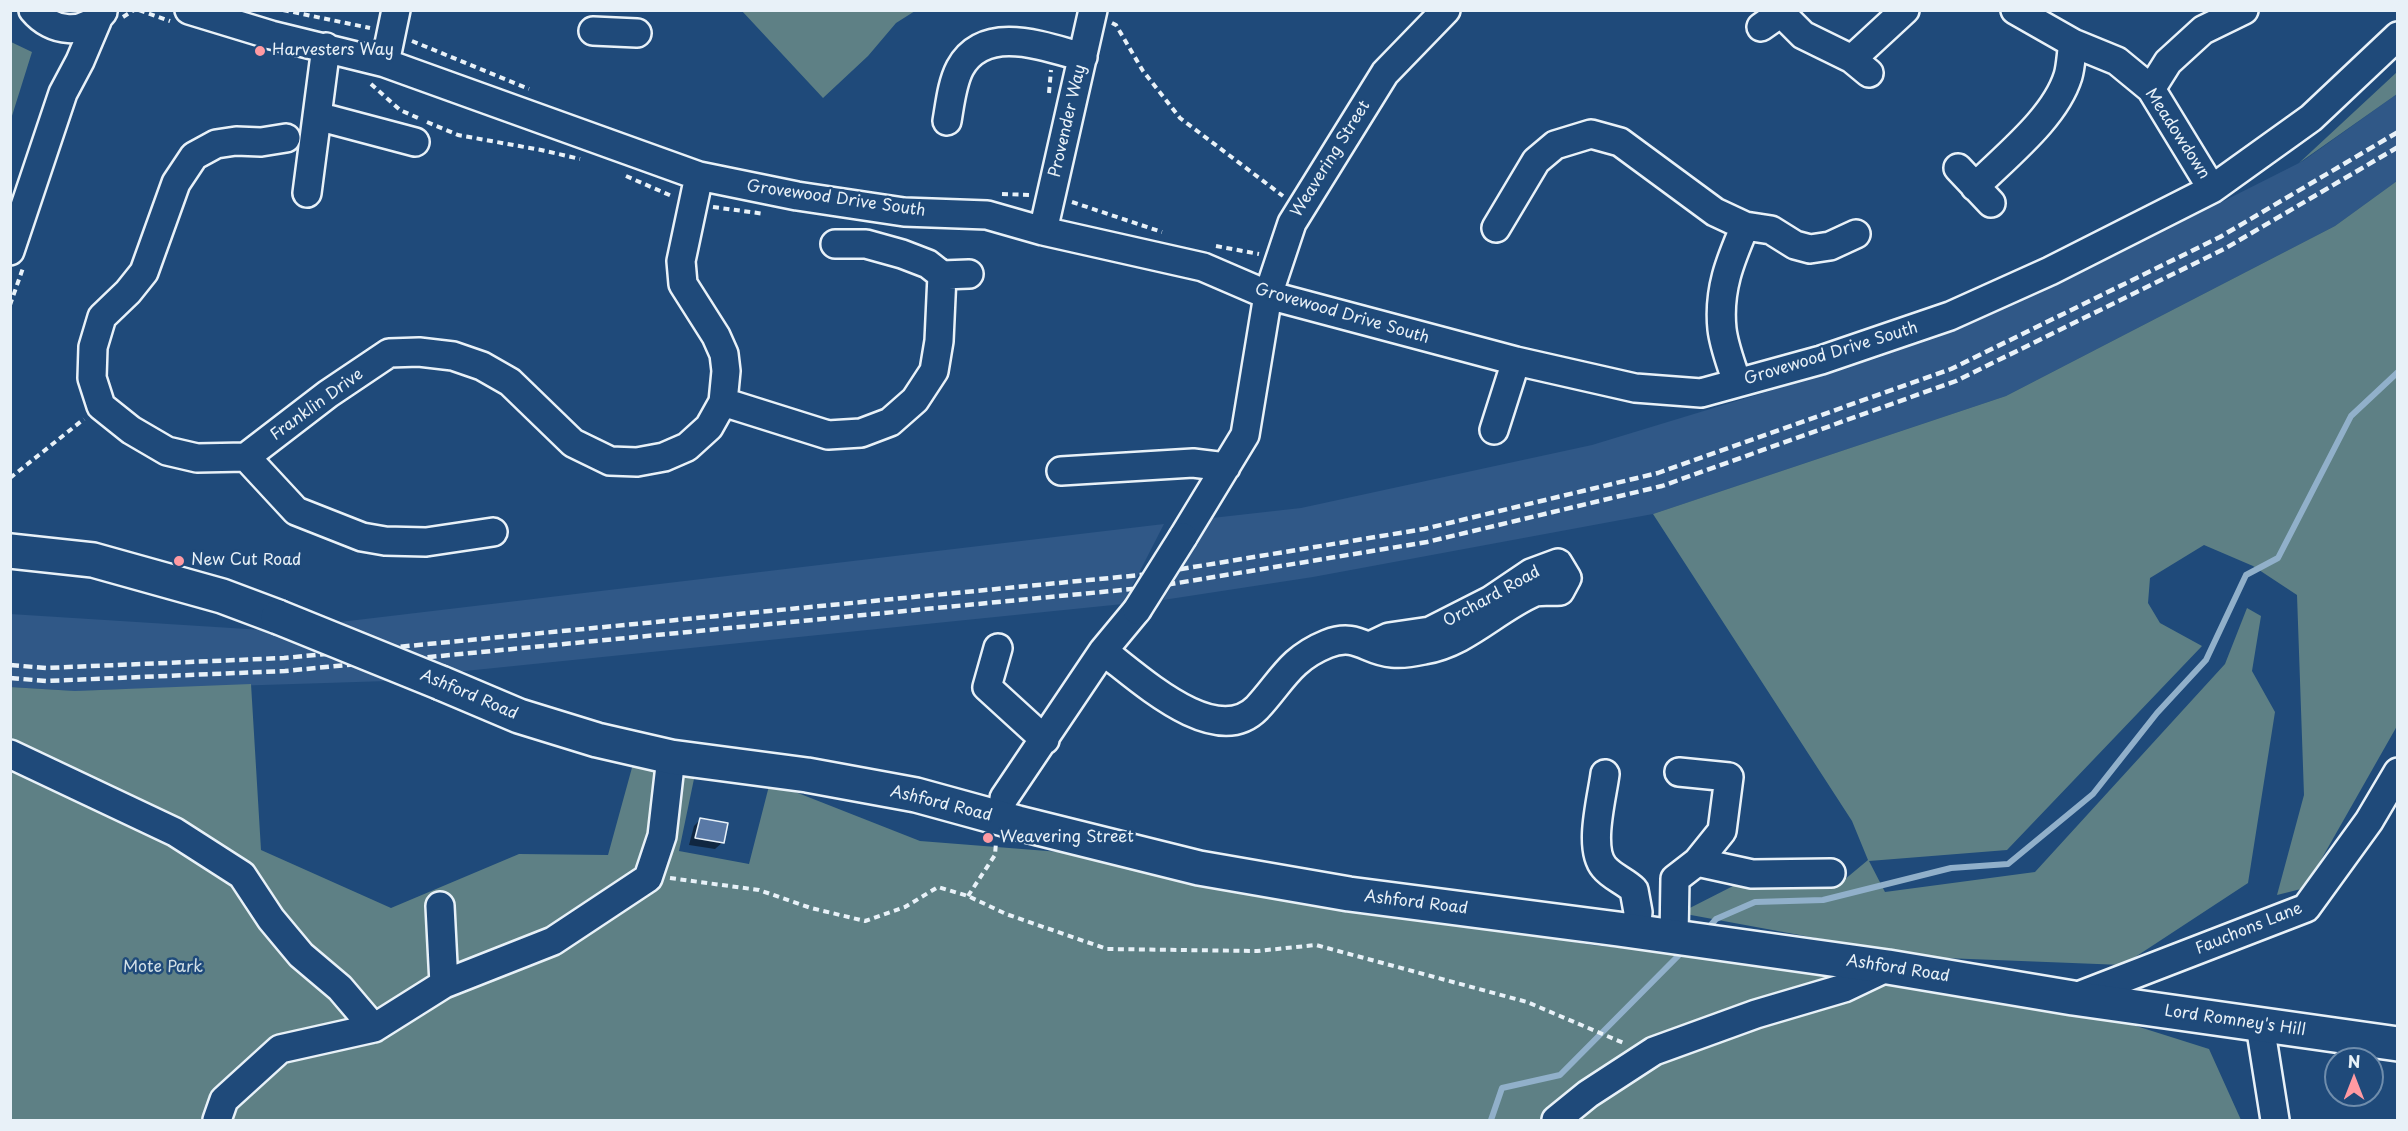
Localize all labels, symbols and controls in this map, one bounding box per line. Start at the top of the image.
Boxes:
place label: Harvesters Way [272,41,394,61]
marker: Harvesters Way [253,44,267,58]
street label: Provender Way [1046,63,1090,179]
street label: Meadowdown [2141,85,2213,183]
street label: Weavering Street [1287,97,1375,221]
street label: Grovewood Drive South [745,177,927,221]
street label: Grovewood Drive South [1253,280,1431,348]
street label: Grovewood Drive South [1742,318,1920,390]
street label: Franklin Drive [267,365,367,445]
place label: New Cut Road [191,551,301,571]
marker: New Cut Road [172,554,186,568]
street label: Orchard Road [1440,562,1544,632]
street label: Ashford Road [417,666,521,724]
street label: Ashford Road [888,782,994,826]
place label: Weavering Street [1000,828,1134,848]
marker: Weavering Street [981,831,995,845]
street label: Ashford Road [1363,887,1469,919]
street label: Fauchons Lane [2193,899,2305,959]
street label: Ashford Road [1845,951,1951,987]
park label: Mote Park [123,958,203,978]
street label: Lord Romney's Hill [2163,1002,2307,1040]
north arrow [2324,1047,2384,1107]
text: N [2348,1049,2360,1073]

